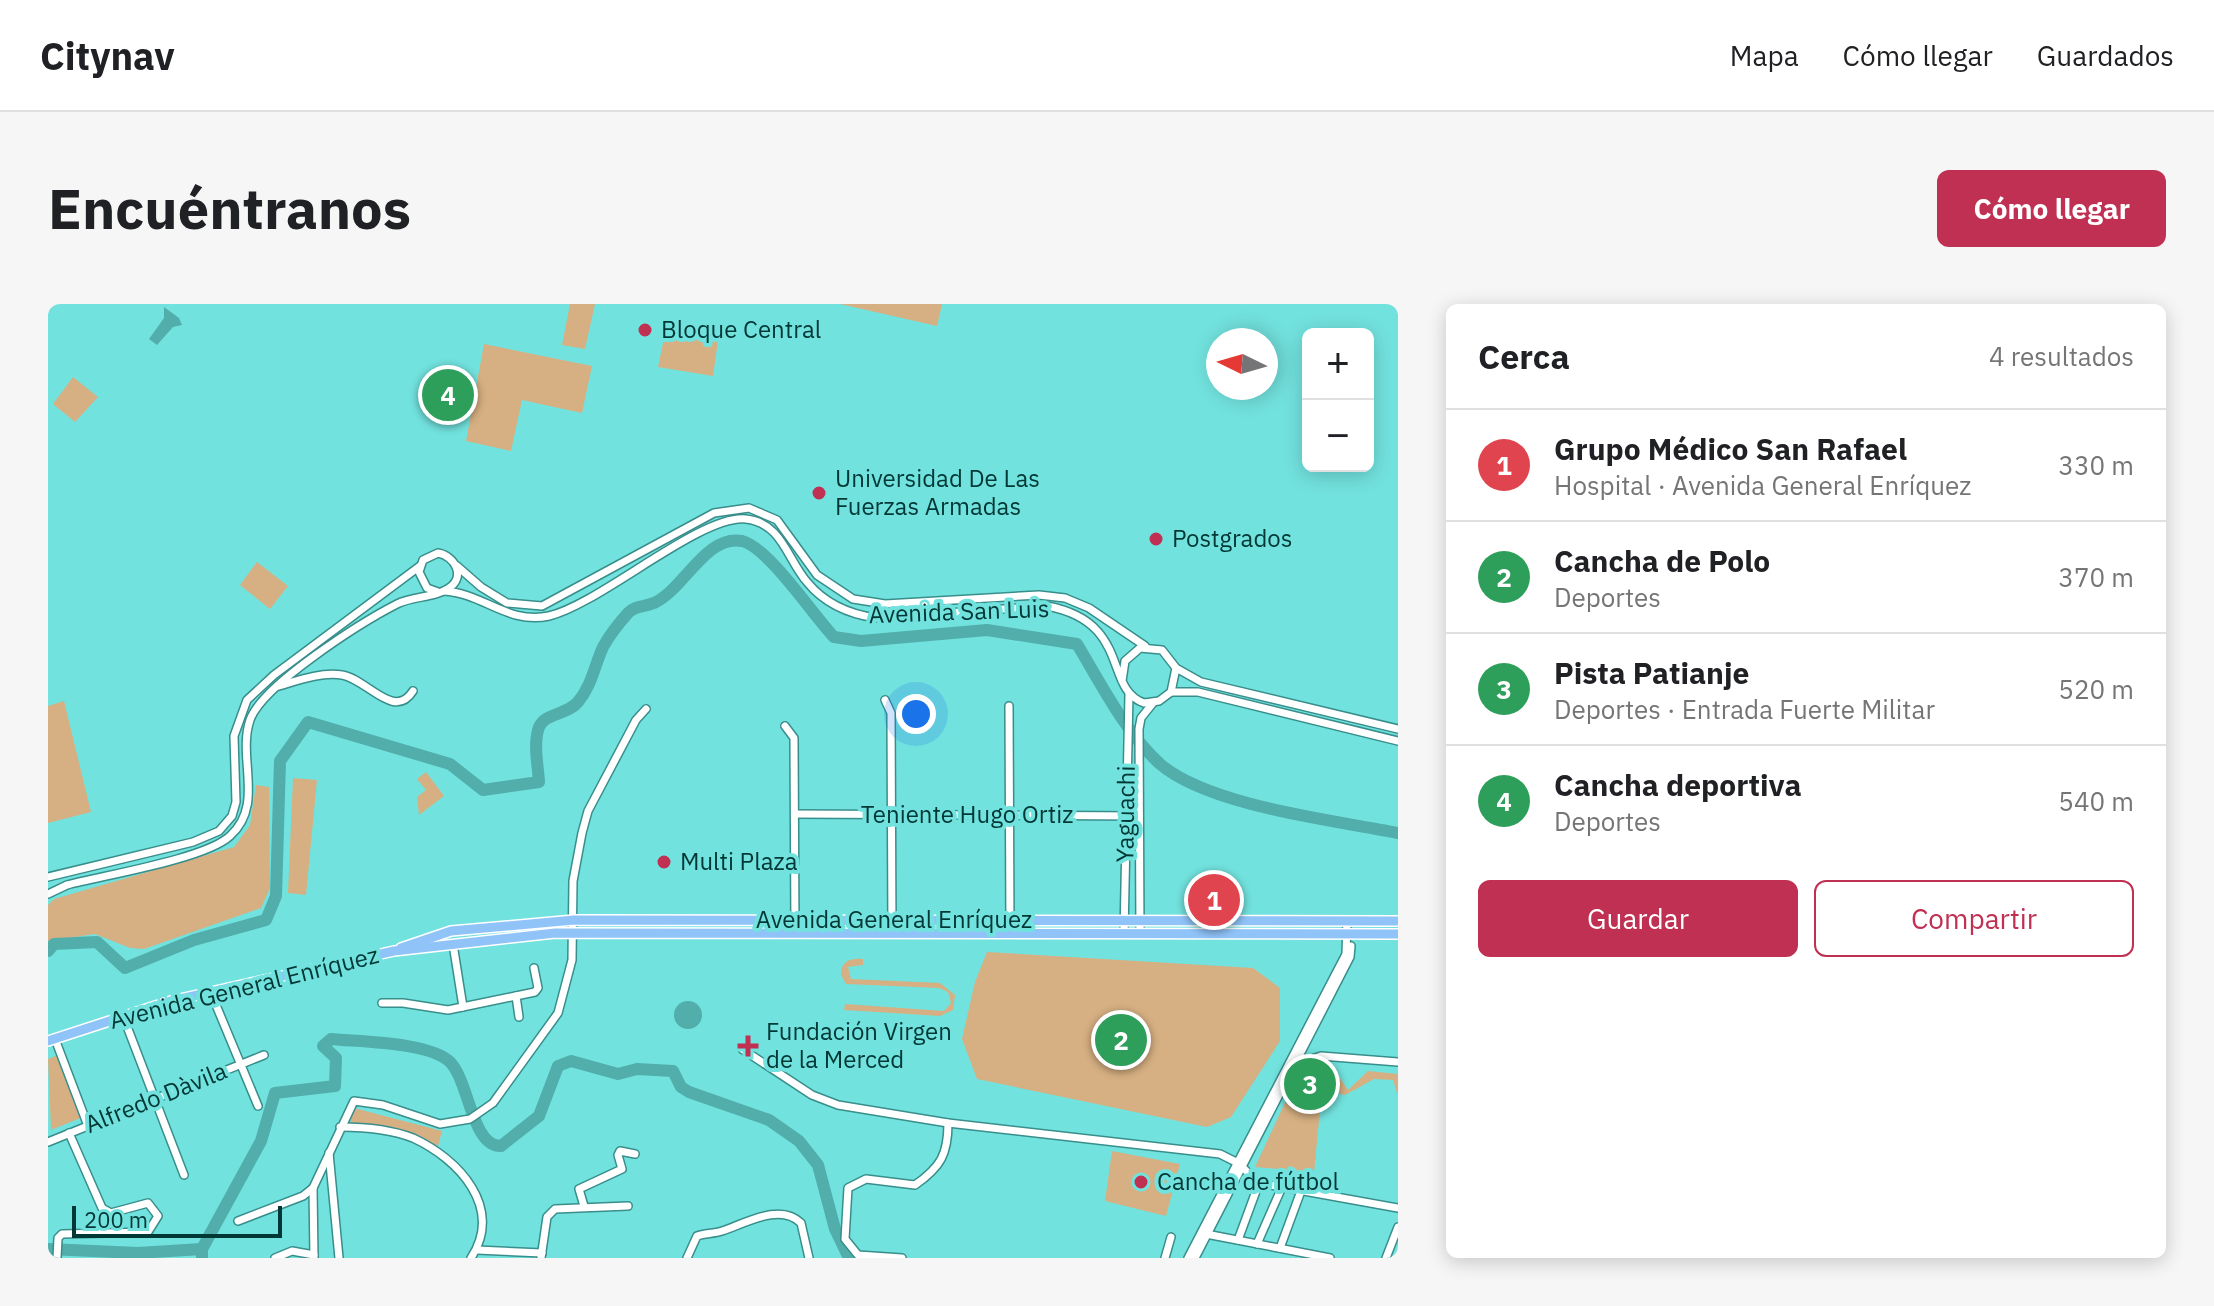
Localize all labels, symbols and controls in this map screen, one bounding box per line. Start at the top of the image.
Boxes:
text: Citynav [40,31,175,80]
text: Mapa [1730,37,1799,74]
text: Cómo llegar [1843,37,1993,74]
text: Guardados [2037,37,2174,74]
button: Cómo llegar [1937,170,2166,247]
text: Encuéntranos [48,172,411,244]
place label: Bloque Central [661,313,821,345]
marker: Bloque Central [636,321,654,339]
north arrow [1206,328,1278,400]
map controls [1302,328,1374,472]
button: + [1302,328,1374,400]
text: Cerca [1478,334,1570,378]
text: 4 resultados [1989,339,2134,373]
pin: 4 [422,365,474,425]
button: − [1302,400,1374,472]
text: Grupo Médico San Rafael [1554,429,1907,468]
text: 1 [1496,448,1512,482]
text: 330 m [2058,448,2134,482]
place label: Universidad De Las Fuerzas Armadas [835,462,1040,522]
text: Hospital · Avenida General Enríquez [1554,468,1971,502]
marker: Universidad De Las Fuerzas Armadas [810,484,828,502]
place label: Postgrados [1172,522,1292,554]
marker: Postgrados [1147,530,1165,548]
text: Cancha de Polo [1554,541,1770,580]
text: 2 [1496,560,1512,594]
text: 370 m [2058,560,2134,594]
text: Deportes [1554,580,1661,614]
street label: Avenida San Luis [868,592,1050,630]
text: Pista Patianje [1554,653,1749,692]
text: 3 [1496,672,1512,706]
text: 520 m [2058,672,2134,706]
text: Deportes · Entrada Fuerte Militar [1554,692,1935,726]
your location [896,694,936,734]
street label: Yaguachi [1108,765,1142,863]
text: Cancha deportiva [1554,765,1802,804]
text: 4 [1496,784,1512,818]
text: 540 m [2058,784,2134,818]
street label: Teniente Hugo Ortiz [861,798,1073,830]
text: Deportes [1554,804,1661,838]
place label: Multi Plaza [680,845,798,877]
marker: Multi Plaza [655,853,673,871]
pin: 1 [1188,870,1240,930]
button: Guardar [1478,880,1798,957]
button: Compartir [1814,880,2134,957]
street label: Avenida General Enríquez [756,903,1032,935]
street label: Avenida General Enríquez [106,938,382,1036]
pin: 2 [1095,1010,1147,1070]
place label: Fundación Virgen de la Merced [766,1015,952,1075]
marker: Fundación Virgen de la Merced [737,1035,759,1057]
street label: Alfredo Dàvila [80,1054,232,1140]
pin: 3 [1284,1054,1336,1114]
place label: Cancha de fútbol [1157,1165,1339,1197]
marker: Cancha de fútbol [1132,1173,1150,1191]
scale bar [72,1202,282,1238]
text: 200 m [84,1205,148,1234]

